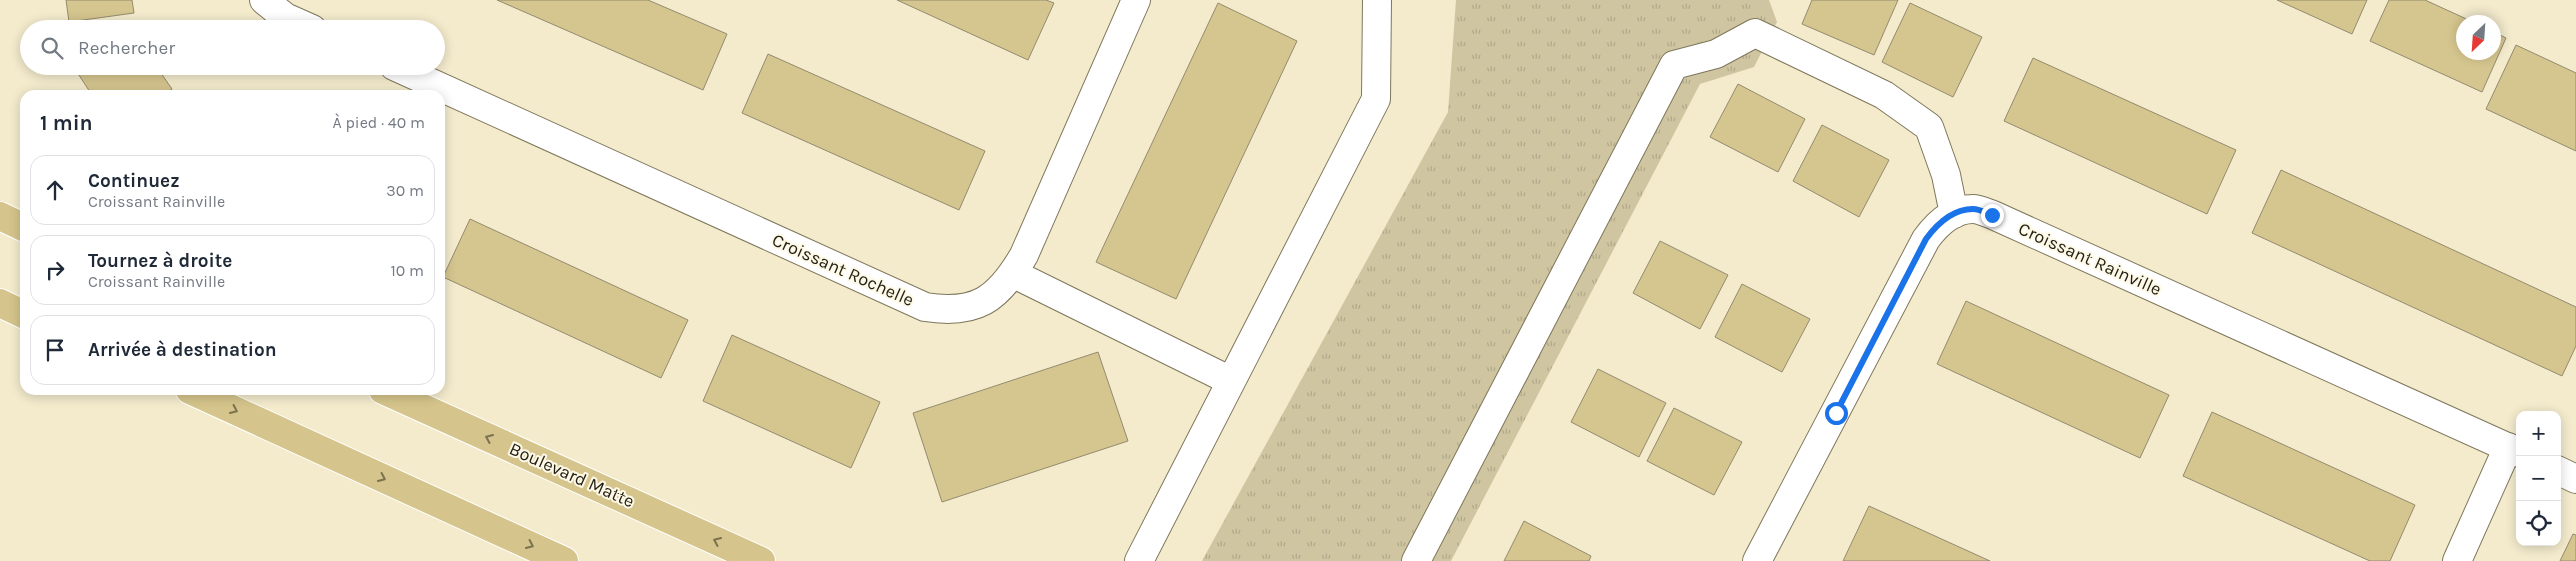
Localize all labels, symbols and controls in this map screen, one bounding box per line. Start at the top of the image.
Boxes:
north arrow [2456,15,2501,60]
search box [20,20,445,75]
icon: search [38,34,66,62]
text: Rechercher [78,37,175,59]
text: 1 min [40,111,93,135]
text: À pied · 40 m [333,113,425,132]
text: Continuez [88,170,180,192]
icon: ahead [41,176,69,204]
text: 30 m [386,181,424,200]
text: Croissant Rainville [88,192,225,211]
route end [1981,204,2004,227]
street label: Croissant Rainville [2015,218,2165,300]
street label: Croissant Rochelle [769,229,917,311]
text: Tournez à droite [88,250,232,272]
icon: right [41,256,69,284]
text: 10 m [390,261,424,280]
text: Croissant Rainville [88,272,225,291]
icon: arrive [41,336,69,364]
text: Arrivée à destination [88,339,277,361]
route start [1825,402,1848,425]
one-way arrow [229,404,238,415]
map controls [2516,411,2561,546]
button: + [2516,411,2561,456]
one-way arrow [485,433,494,444]
street label: Boulevard Matte [506,438,638,512]
button: − [2516,456,2561,501]
one-way arrow [377,471,386,482]
button: locate [2516,501,2561,546]
one-way arrow [713,537,722,547]
one-way arrow [525,539,534,550]

